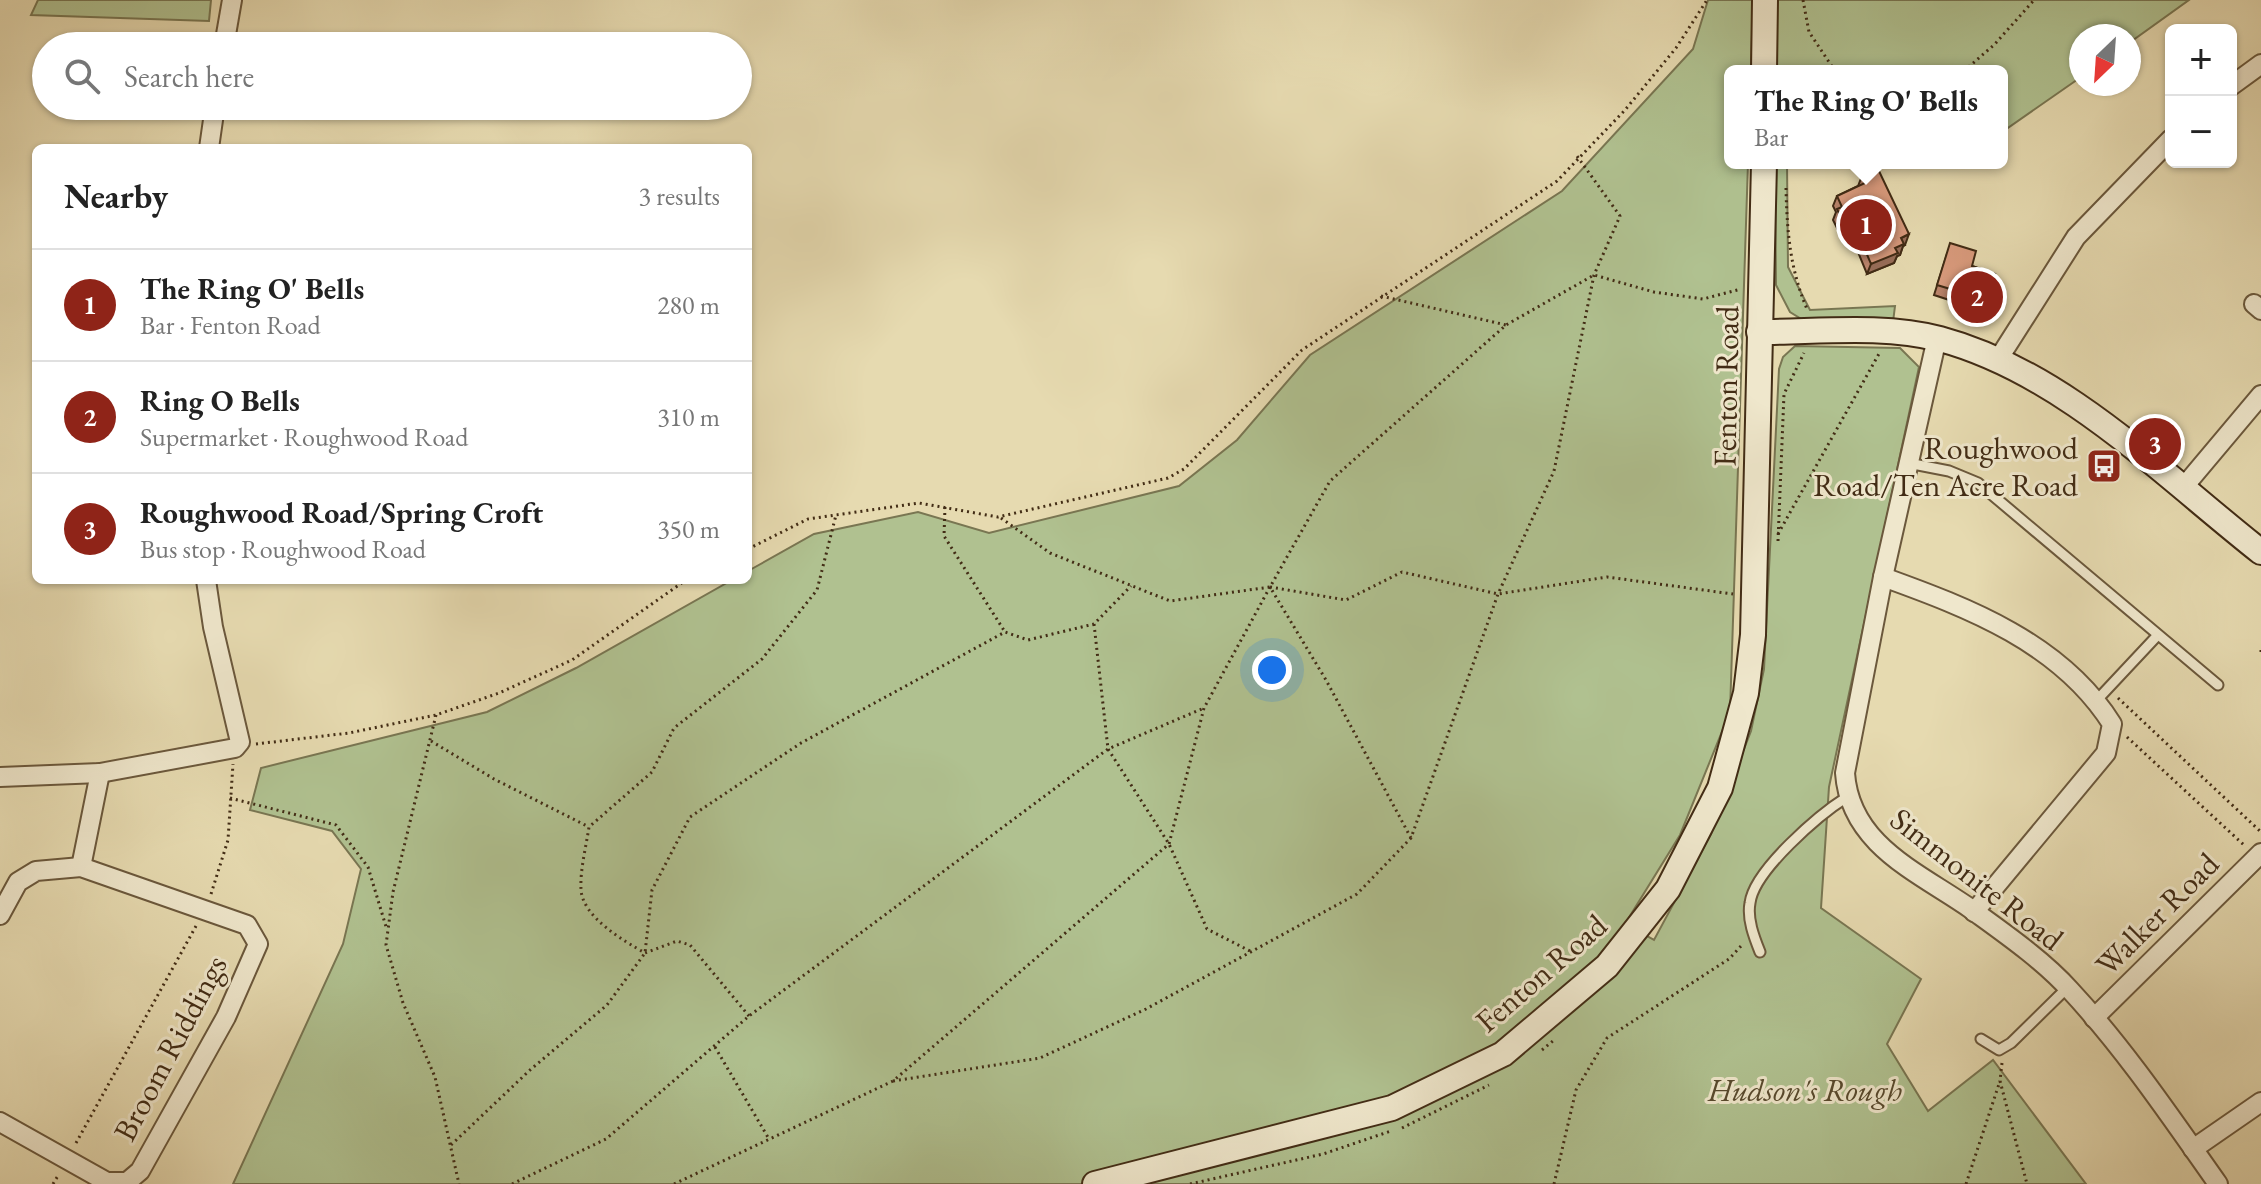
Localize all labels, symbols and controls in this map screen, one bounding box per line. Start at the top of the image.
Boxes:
north arrow [2069,24,2141,96]
map controls [2165,24,2237,168]
button: + [2165,24,2237,96]
search box [32,32,752,120]
icon: search [60,54,104,98]
text: Search here [124,57,254,96]
popup [1724,65,2008,169]
text: The Ring O' Bells [1754,81,1978,120]
button: − [2165,96,2237,168]
text: Bar [1754,120,1788,154]
text: Nearby [64,174,168,218]
text: 3 results [639,179,720,213]
pin: 1 [1840,195,1892,255]
pin: 2 [1951,267,2003,327]
text: The Ring O' Bells [140,269,364,308]
text: 1 [83,288,97,322]
text: 280 m [657,288,720,322]
street label: Fenton Road [1704,304,1748,467]
text: Bar · Fenton Road [140,308,321,342]
text: Ring O Bells [140,381,300,420]
text: 2 [83,400,97,434]
text: 310 m [657,400,720,434]
pin: 3 [2129,414,2181,474]
text: Supermarket · Roughwood Road [140,420,468,454]
place label: Roughwood Road/Ten Acre Road [1813,427,2079,506]
bus stop icon: Roughwood Road/Ten Acre Road [2085,447,2123,485]
text: Roughwood Road/Spring Croft [140,493,543,532]
text: 3 [83,512,97,546]
text: 350 m [657,512,720,546]
text: Bus stop · Roughwood Road [140,532,426,566]
your location [1252,650,1292,690]
street label: Simmonite Road [1882,798,2073,960]
street label: Walker Road [2086,843,2228,985]
street label: Fenton Road [1466,904,1616,1042]
street label: Broom Riddings [103,948,237,1148]
park label: Hudson's Rough [1707,1069,1902,1111]

